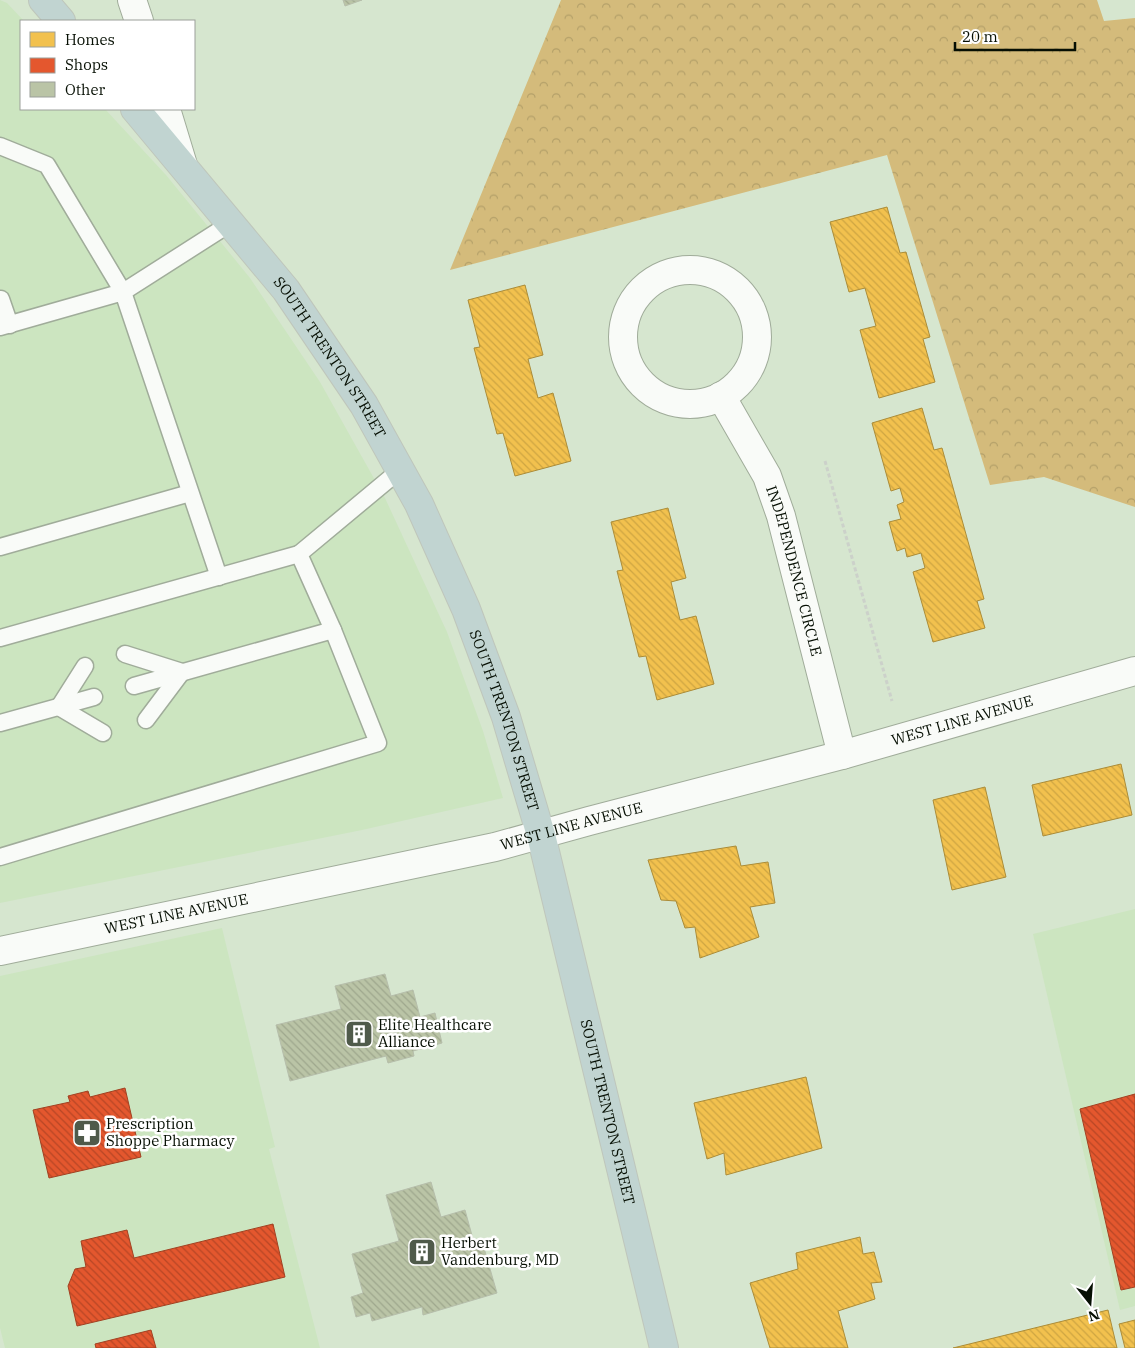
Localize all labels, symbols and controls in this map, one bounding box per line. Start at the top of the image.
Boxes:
legend [20,20,195,110]
scale bar [955,20,1075,52]
text: 20 m [962,27,998,46]
text: Homes [65,30,115,49]
text: Shops [65,55,108,74]
text: Other [65,80,105,99]
street label: SOUTH TRENTON STREET [270,272,390,441]
street label: INDEPENDENCE CIRCLE [762,483,826,658]
street label: SOUTH TRENTON STREET [466,627,543,814]
street label: WEST LINE AVENUE [889,691,1035,749]
street label: WEST LINE AVENUE [498,797,644,854]
street label: WEST LINE AVENUE [102,889,250,938]
place label: Elite Healthcare Alliance [378,1015,492,1051]
street label: SOUTH TRENTON STREET [576,1017,639,1207]
building icon: Elite Healthcare Alliance [344,1019,374,1049]
place label: Prescription Shoppe Pharmacy [106,1114,235,1150]
pharmacy icon: Prescription Shoppe Pharmacy [72,1118,102,1148]
place label: Herbert Vandenburg, MD [441,1233,559,1269]
building icon: Herbert Vandenburg, MD [407,1237,437,1267]
north arrow [1065,1278,1115,1328]
text: N [1086,1305,1102,1326]

